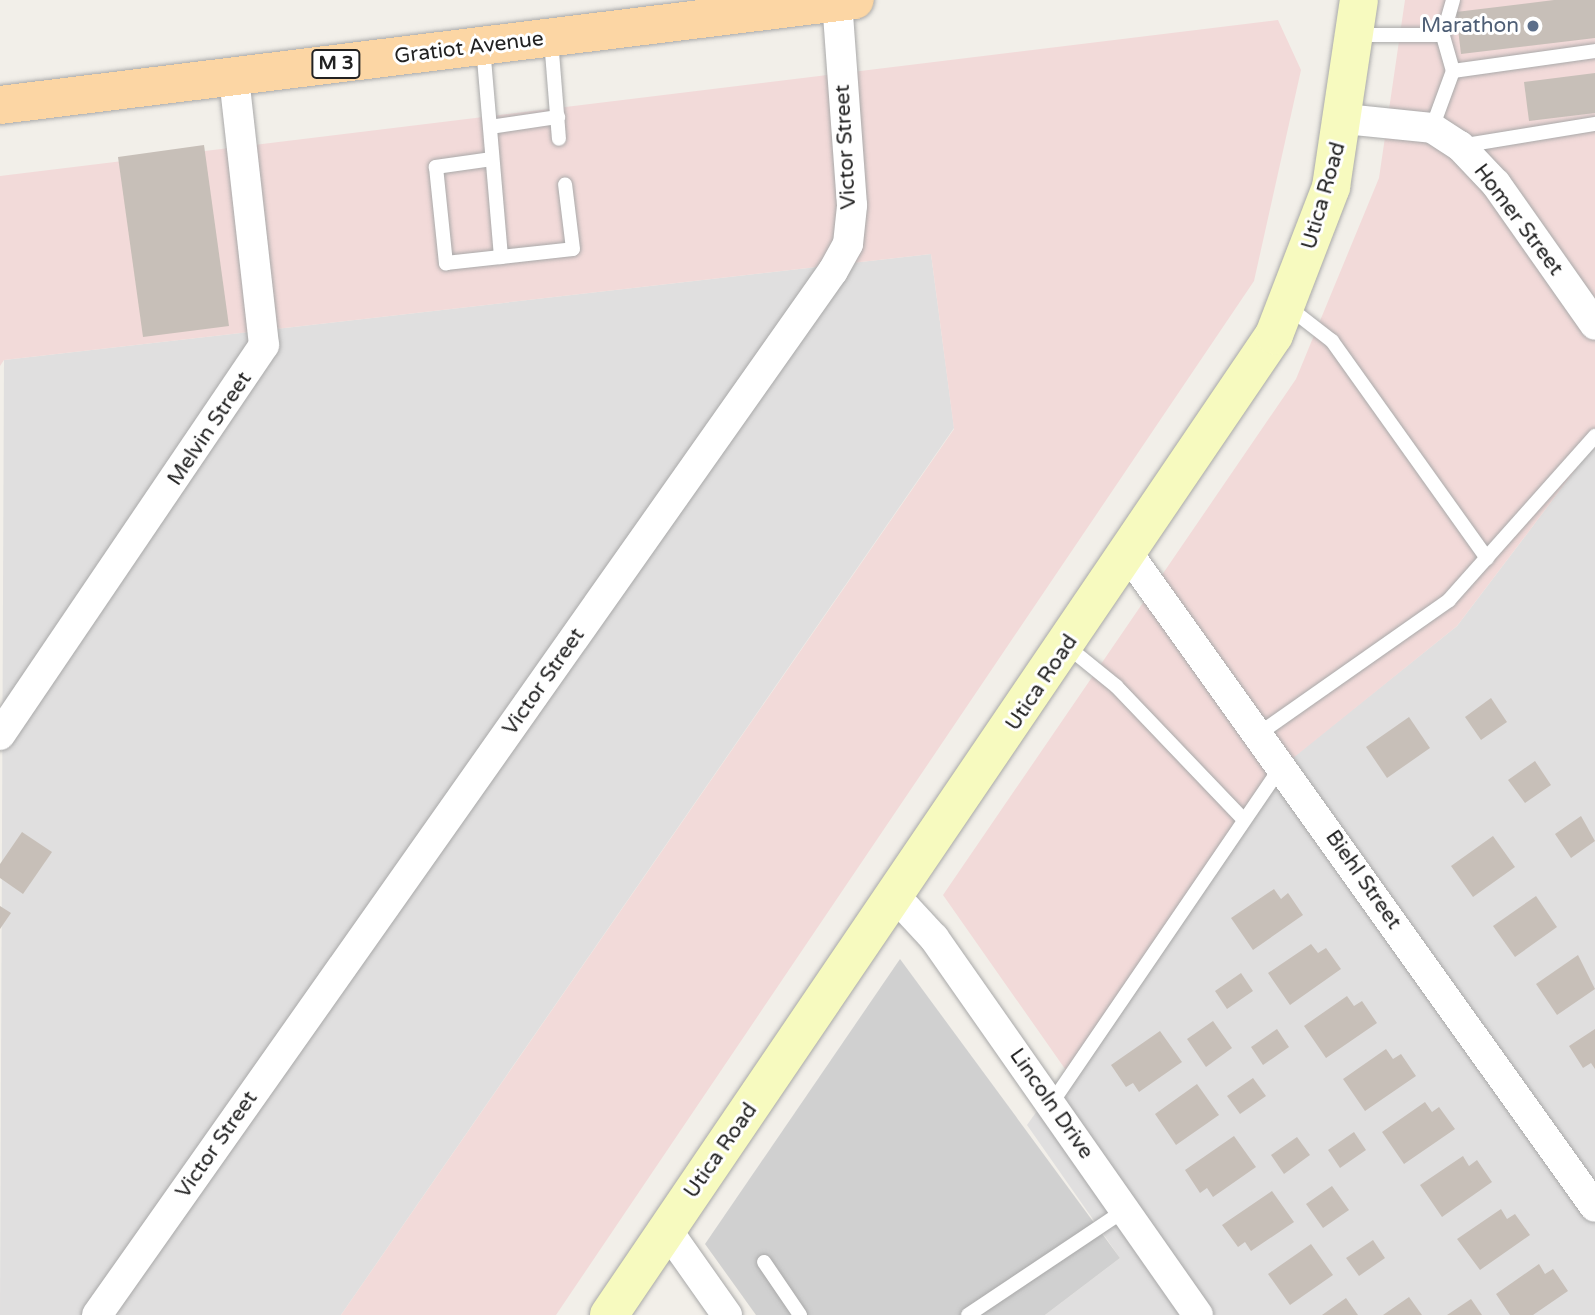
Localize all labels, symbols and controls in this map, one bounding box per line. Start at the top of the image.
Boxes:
place label: Marathon [1421,13,1519,39]
marker: Marathon [1525,18,1541,34]
street label: Gratiot Avenue [393,26,545,70]
road number: M 3 [310,48,362,80]
street label: Victor Street [830,84,862,210]
street label: Utica Road [1297,140,1351,252]
street label: Homer Street [1468,159,1568,281]
street label: Melvin Street [163,367,257,491]
street label: Victor Street [498,624,590,740]
street label: Utica Road [1001,630,1083,736]
street label: Biehl Street [1320,826,1406,934]
street label: Lincoln Drive [1004,1044,1098,1164]
street label: Victor Street [171,1087,263,1203]
street label: Utica Road [679,1099,763,1203]

